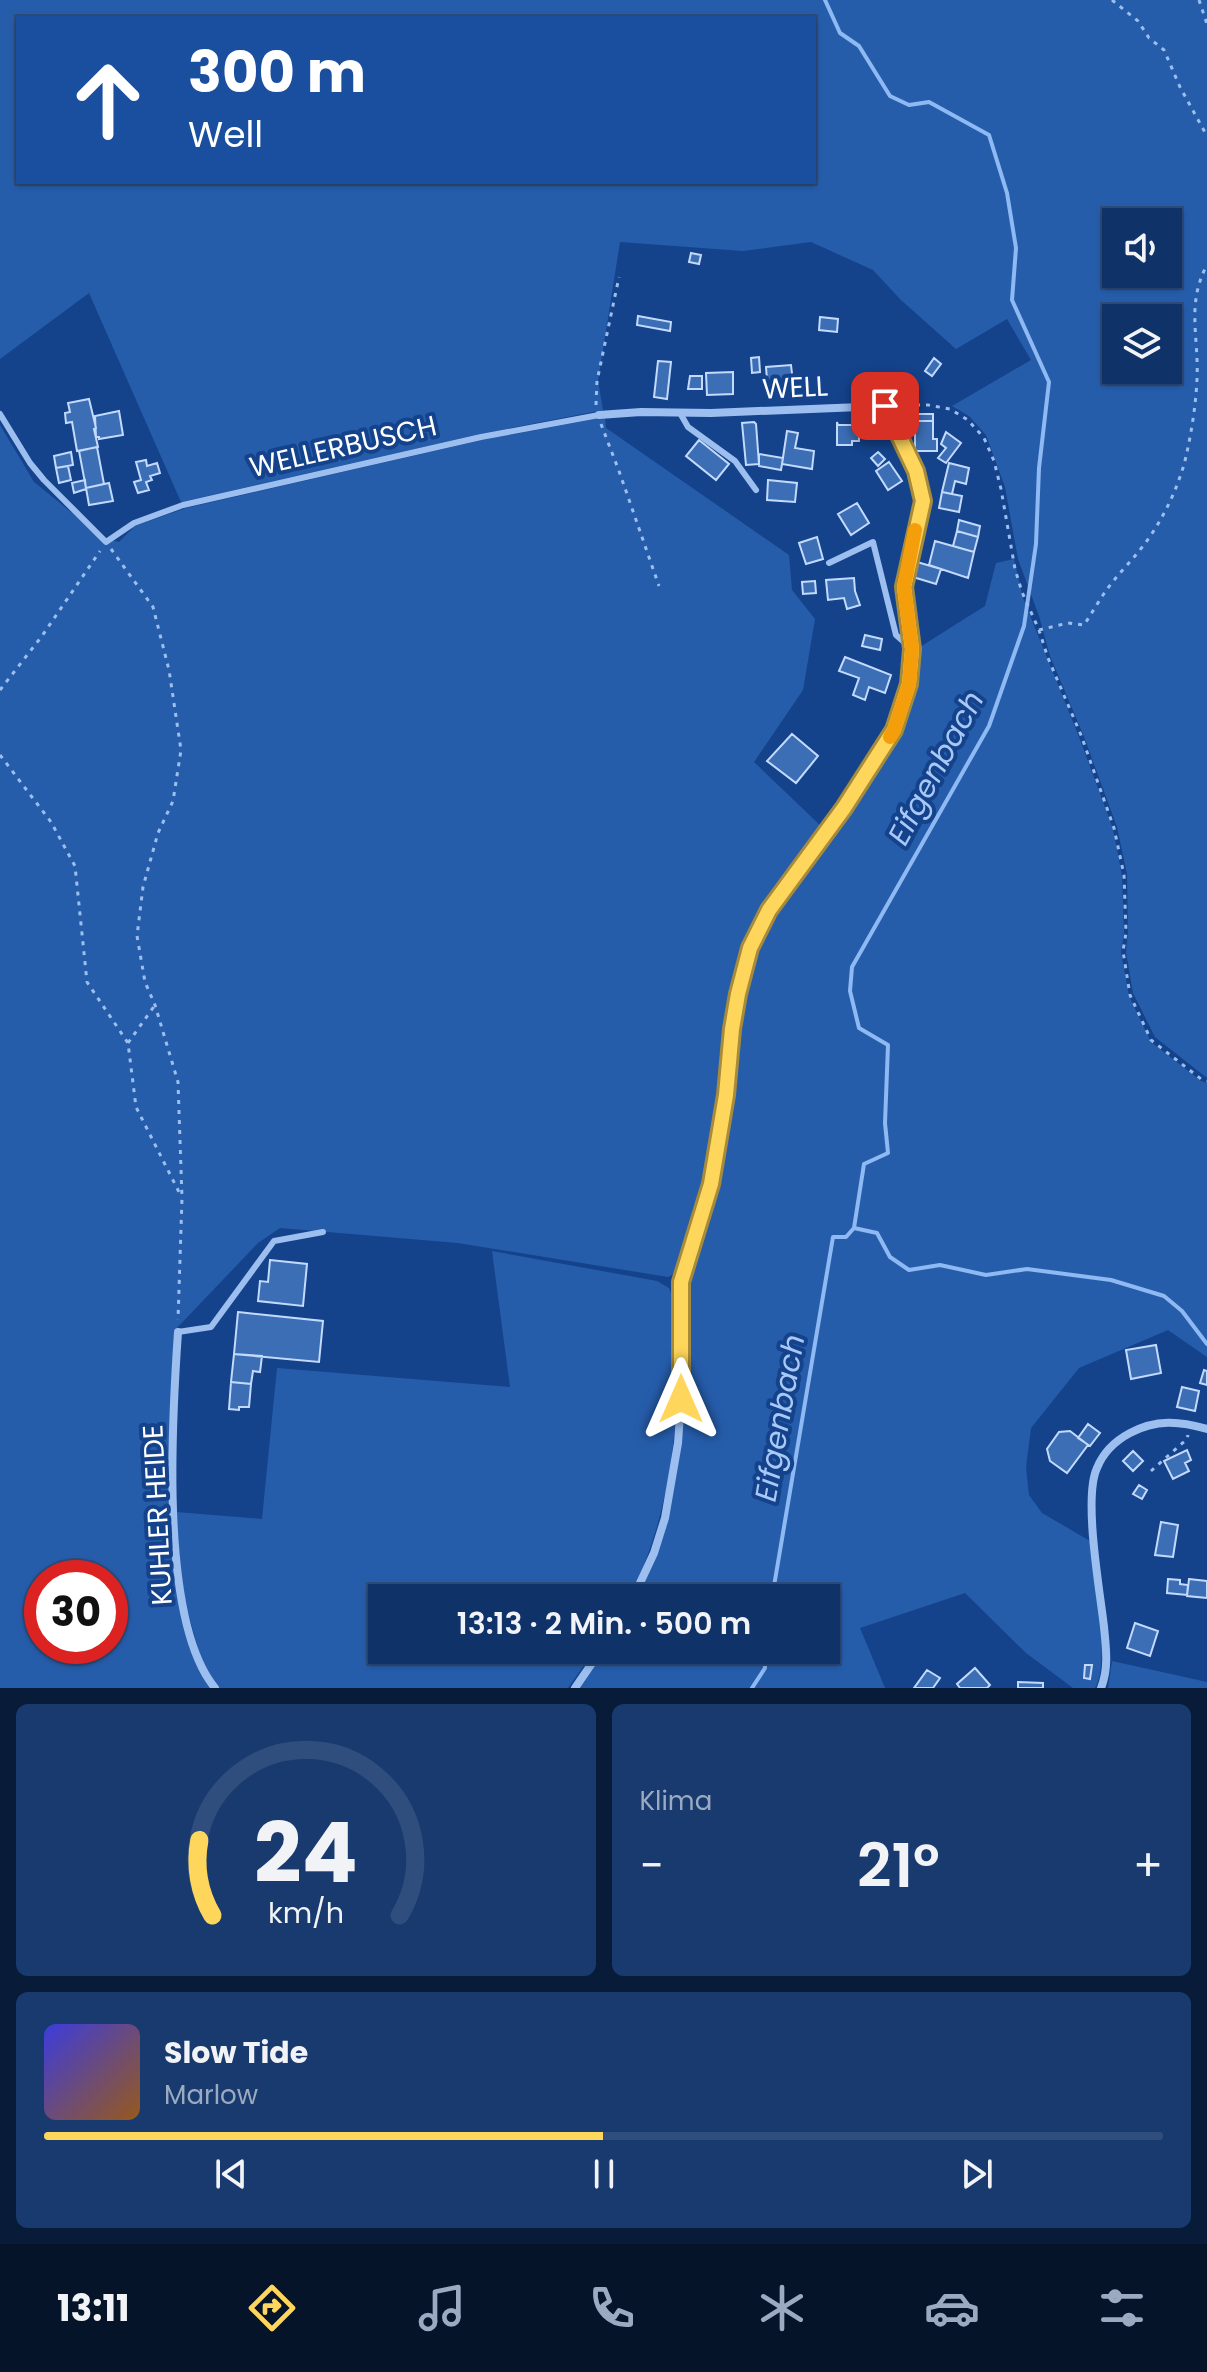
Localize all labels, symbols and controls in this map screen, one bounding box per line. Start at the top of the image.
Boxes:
text: 300 m [188,33,366,112]
icon: ahead [56,48,160,152]
text: Well [188,109,263,160]
map controls [1102,208,1182,384]
button: sound [1102,208,1182,288]
button: layers [1102,304,1182,384]
street label: WELL [761,366,829,409]
pin [851,372,919,440]
icon: arrive [863,384,907,428]
street label: WELLERBUSCH [246,406,440,487]
water label: Eifgenbach [877,683,994,852]
water label: Eifgenbach [744,1331,815,1505]
position arrow [639,1357,723,1441]
street label: KUHLER HEIDE [133,1424,182,1606]
speed limit sign: 30 [24,1560,128,1664]
text: 13:13 · 2 Min. · 500 m [457,1602,751,1645]
text: Klima [640,1783,712,1819]
text: 24 [254,1795,358,1911]
text: 21° [857,1824,940,1908]
text: − [640,1835,664,1896]
text: + [1133,1835,1163,1896]
text: km/h [268,1893,344,1933]
text: Slow Tide [164,2031,308,2074]
text: Marlow [164,2077,258,2113]
icon: previous [209,2152,253,2196]
icon: pause [582,2152,626,2196]
icon: next [955,2152,999,2196]
icon: directions [244,2280,300,2336]
icon: music [414,2280,470,2336]
icon: phone [584,2280,640,2336]
icon: climate [754,2280,810,2336]
icon: car [924,2280,980,2336]
icon: filters [1094,2280,1150,2336]
text: 13:11 [57,2283,130,2334]

